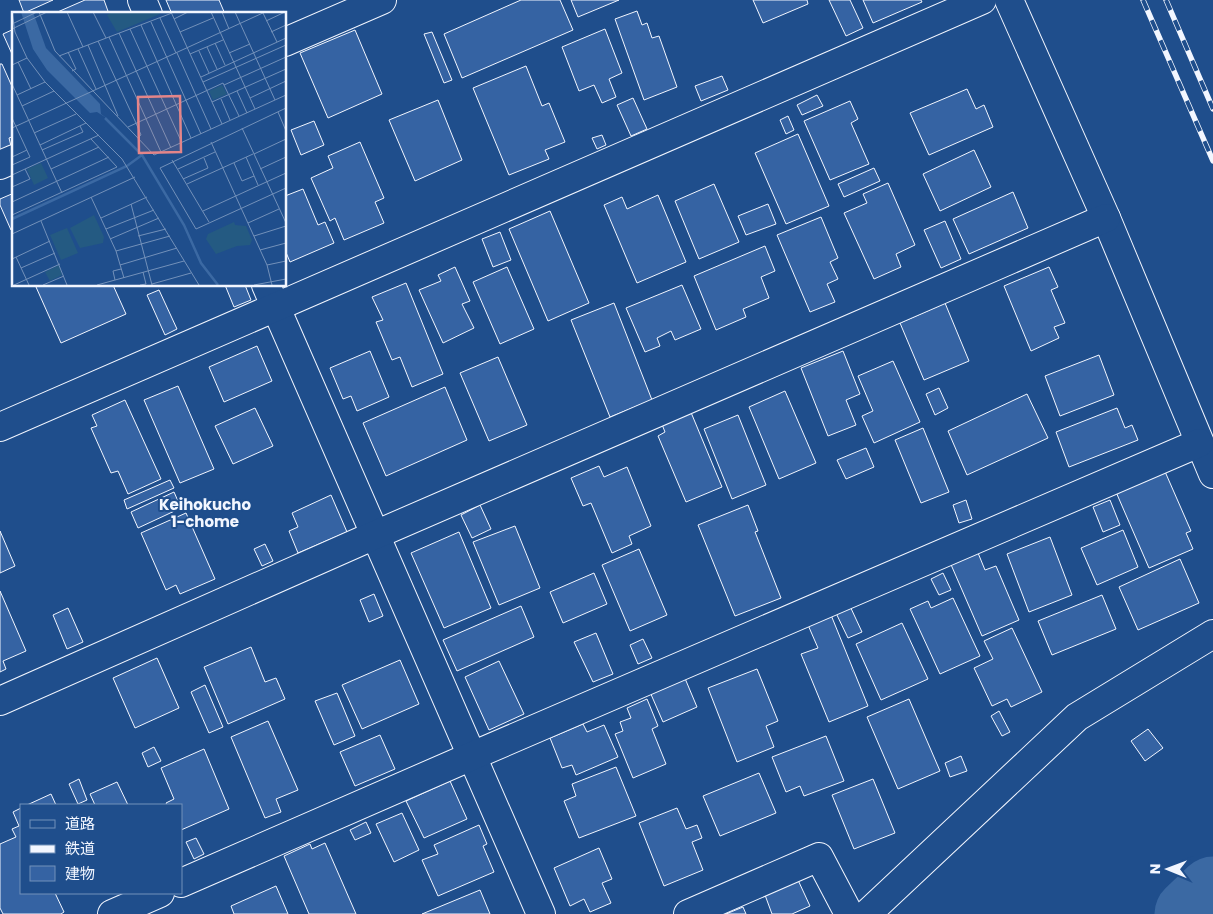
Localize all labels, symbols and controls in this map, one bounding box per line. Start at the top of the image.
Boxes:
inset map [12,12,286,286]
district label: Keihokucho 1-chome [159,494,251,532]
legend [20,804,182,894]
text: 道路 [65,813,95,834]
text: 鉄道 [65,838,95,859]
north arrow [1143,844,1193,894]
text: 建物 [65,863,95,884]
text: N [1145,863,1165,874]

